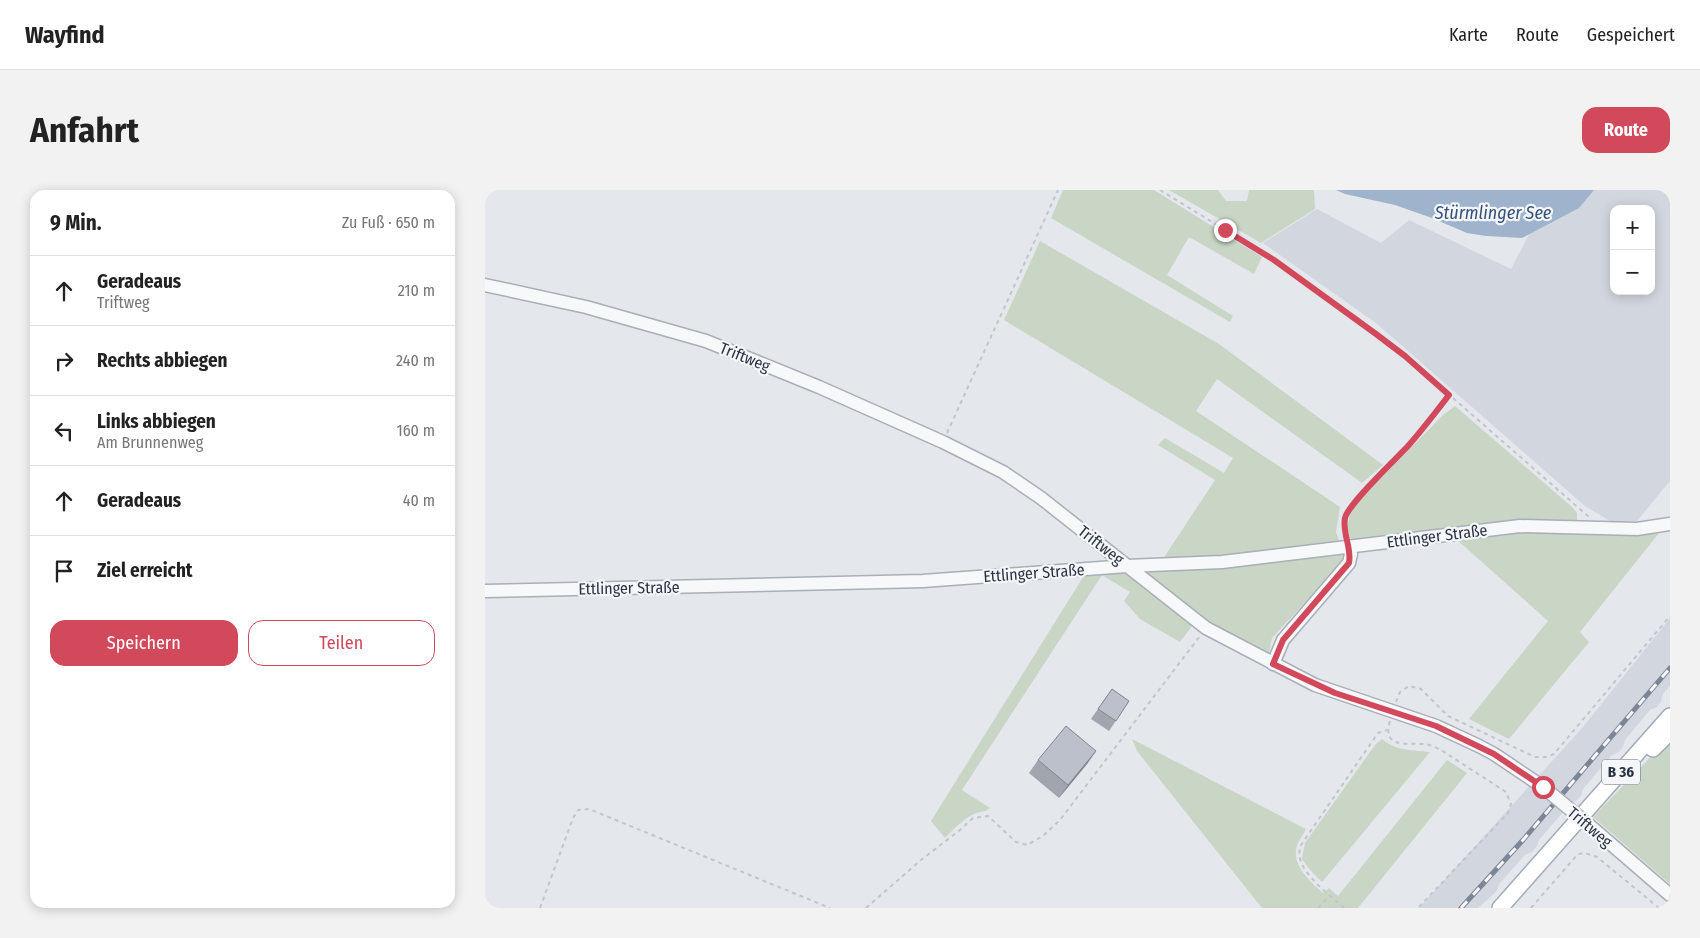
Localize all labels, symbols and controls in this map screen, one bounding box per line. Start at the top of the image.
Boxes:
text: Wayfind [25,21,105,49]
text: Karte [1449,24,1488,46]
text: Route [1516,24,1559,46]
text: Gespeichert [1587,24,1675,46]
button: Route [1582,107,1670,153]
text: Anfahrt [30,109,139,151]
water label: Stürmlinger See [1434,202,1552,224]
map controls [1610,205,1655,295]
button: + [1610,205,1655,250]
text: 9 Min. [50,210,102,236]
text: Zu Fuß · 650 m [342,213,435,232]
route end [1214,219,1237,242]
button: − [1610,250,1655,295]
text: Geradeaus [97,270,181,293]
icon: ahead [50,277,78,305]
text: 210 m [398,281,435,300]
text: Triftweg [97,293,150,312]
street label: Triftweg [717,338,773,376]
icon: right [50,347,78,375]
text: Rechts abbiegen [97,349,227,372]
text: 240 m [396,351,435,370]
text: Links abbiegen [97,410,216,433]
icon: left [50,417,78,445]
text: 160 m [396,421,435,440]
text: Am Brunnenweg [97,433,203,452]
icon: ahead [50,487,78,515]
text: Geradeaus [97,489,181,512]
text: 40 m [403,491,435,510]
street label: Ettlinger Straße [1386,520,1489,552]
street label: Triftweg [1074,521,1128,569]
icon: arrive [50,557,78,585]
text: Ziel erreicht [97,559,193,582]
street label: Ettlinger Straße [983,560,1085,586]
street label: Ettlinger Straße [578,578,680,598]
button: Speichern [50,620,238,666]
button: Teilen [248,620,435,666]
road number: B 36 [1602,760,1640,784]
route start [1532,776,1555,799]
street label: Triftweg [1564,803,1617,851]

